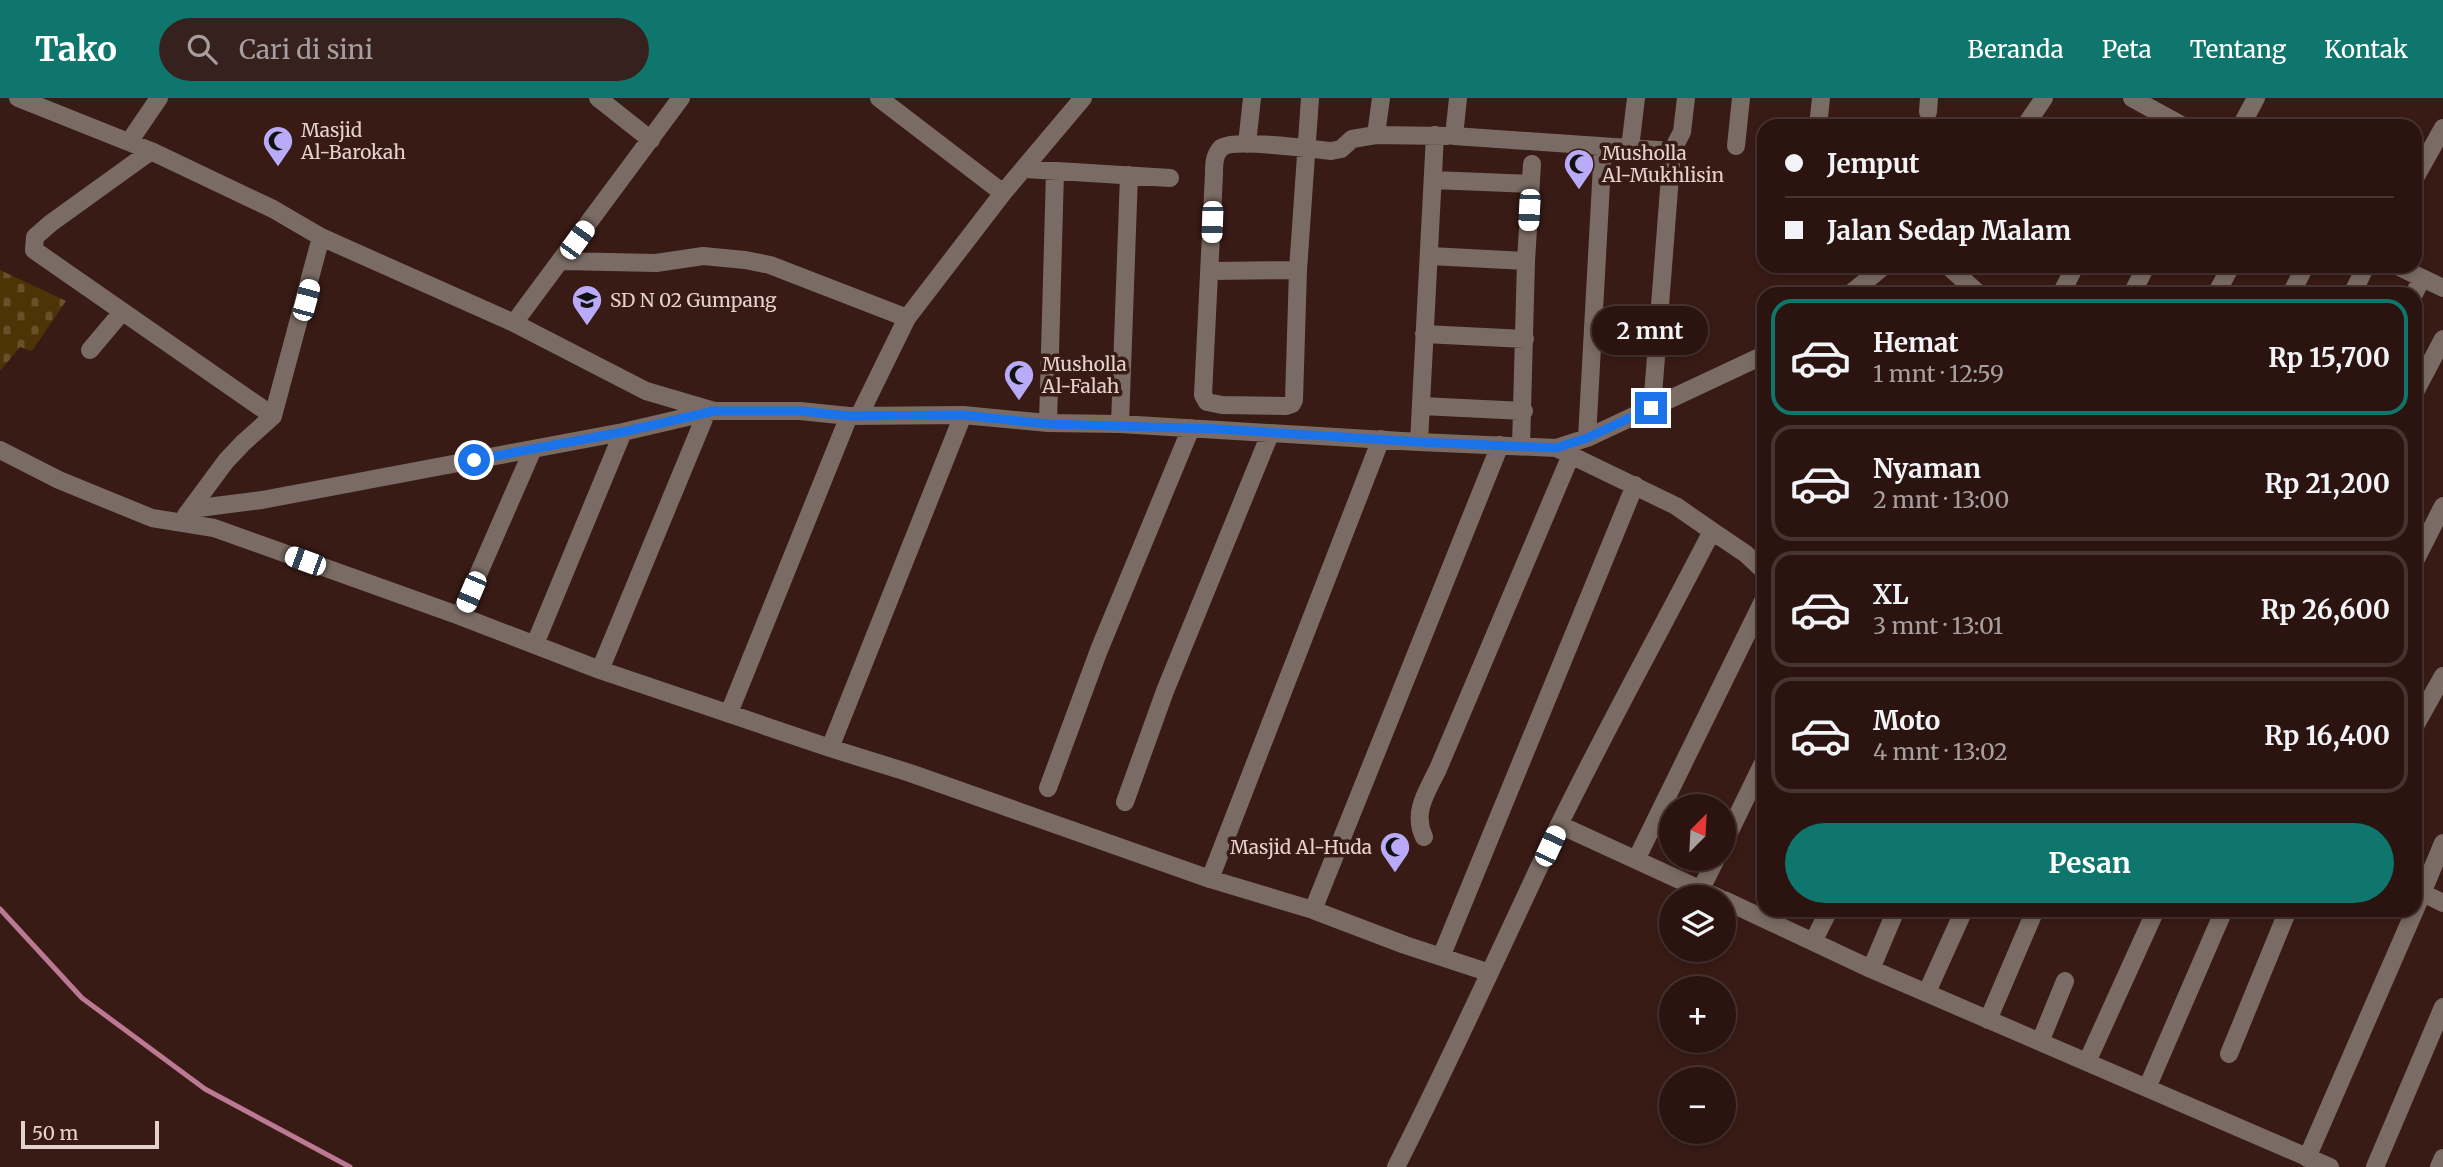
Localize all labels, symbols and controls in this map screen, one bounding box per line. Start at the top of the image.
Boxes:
search box [159,18,649,81]
text: Tako [35,29,117,70]
icon: search [183,30,221,68]
text: Cari di sini [239,33,373,66]
text: Beranda [1968,34,2064,65]
text: Peta [2102,34,2152,65]
text: Tentang [2190,34,2286,65]
text: Kontak [2324,34,2408,65]
place label: Masjid Al-Barokah [300,118,406,164]
mosque icon: Masjid Al-Barokah [261,124,295,168]
place label: Musholla Al-Mukhlisin [1601,141,1725,187]
mosque icon: Musholla Al-Mukhlisin [1562,147,1596,191]
text: Jemput [1827,147,1920,180]
car [1518,188,1541,232]
car [1201,201,1224,243]
text: Jalan Sedap Malam [1827,214,2071,247]
car [557,217,598,263]
car [291,277,322,323]
school or university icon: SD N 02 Gumpang [570,283,604,327]
place label: SD N 02 Gumpang [610,288,777,312]
callout: 2 mnt [1593,306,1709,356]
text: 2 mnt [1617,316,1683,345]
icon: car [1789,326,1852,389]
text: Hemat [1873,326,1959,359]
text: Rp 15,700 [2268,341,2390,374]
place label: Musholla Al-Falah [1041,352,1127,398]
mosque icon: Musholla Al-Falah [1002,358,1036,402]
text: 1 mnt · 12:59 [1873,359,2004,388]
route end [1635,392,1667,424]
route start [458,444,490,476]
icon: car [1789,452,1852,515]
text: Nyaman [1873,452,1981,485]
text: Rp 21,200 [2264,467,2390,500]
text: 2 mnt · 13:00 [1873,485,2009,514]
car [282,544,329,578]
car [454,569,489,615]
icon: car [1789,578,1852,641]
text: XL [1873,578,1909,611]
text: Rp 26,600 [2261,593,2390,626]
text: 3 mnt · 13:01 [1873,611,2003,640]
icon: car [1789,704,1852,767]
text: Moto [1873,704,1940,737]
text: Rp 16,400 [2264,719,2390,752]
text: 4 mnt · 13:02 [1873,737,2008,766]
north arrow [1659,794,1736,872]
map controls [1659,794,1736,1144]
car [1532,823,1569,869]
button: Pesan [1785,823,2394,903]
mosque icon: Masjid Al-Huda [1378,830,1412,874]
place label: Masjid Al-Huda [1230,835,1372,859]
button: layers [1659,885,1736,962]
button: + [1659,976,1736,1053]
button: − [1659,1067,1736,1144]
scale bar [21,1118,159,1150]
text: 50 m [32,1121,78,1145]

